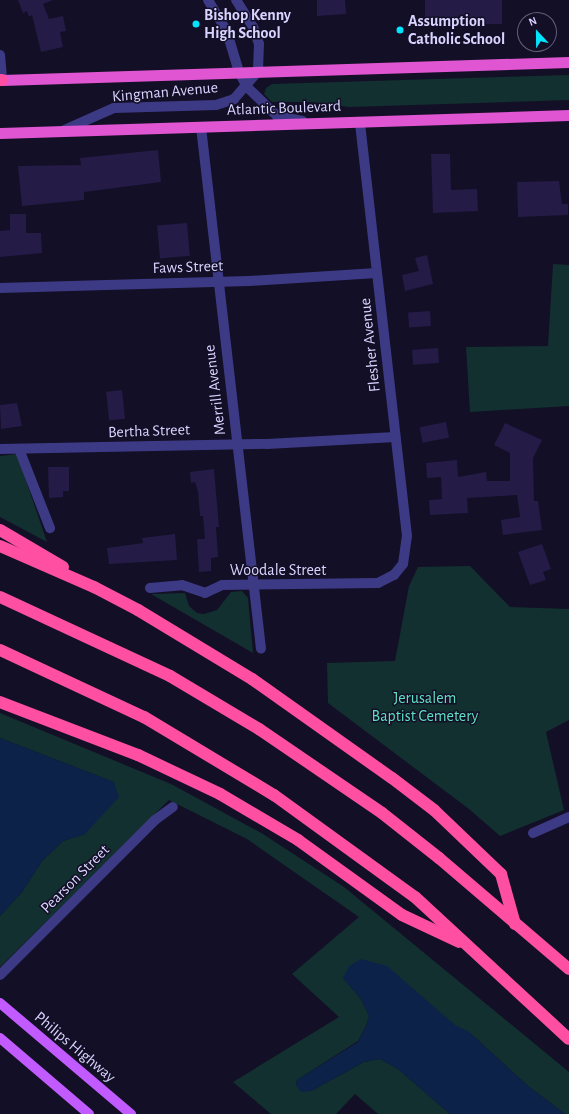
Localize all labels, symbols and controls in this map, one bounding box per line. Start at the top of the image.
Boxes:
place label: Bishop Kenny High School [204,5,291,43]
place label: Assumption Catholic School [408,11,505,49]
north arrow [517,12,557,52]
text: N [527,15,538,28]
marker: Bishop Kenny High School [191,19,201,29]
marker: Assumption Catholic School [395,25,405,35]
street label: Kingman Avenue [111,78,219,106]
street label: Atlantic Boulevard [227,96,341,120]
street label: Faws Street [152,256,224,278]
street label: Flesher Avenue [356,297,384,393]
street label: Merrill Avenue [200,344,230,436]
street label: Bertha Street [108,420,190,442]
street label: Woodale Street [230,560,326,580]
park label: Jerusalem Baptist Cemetery [372,688,478,726]
street label: Pearson Street [37,841,113,917]
street label: Philips Highway [30,1007,120,1087]

